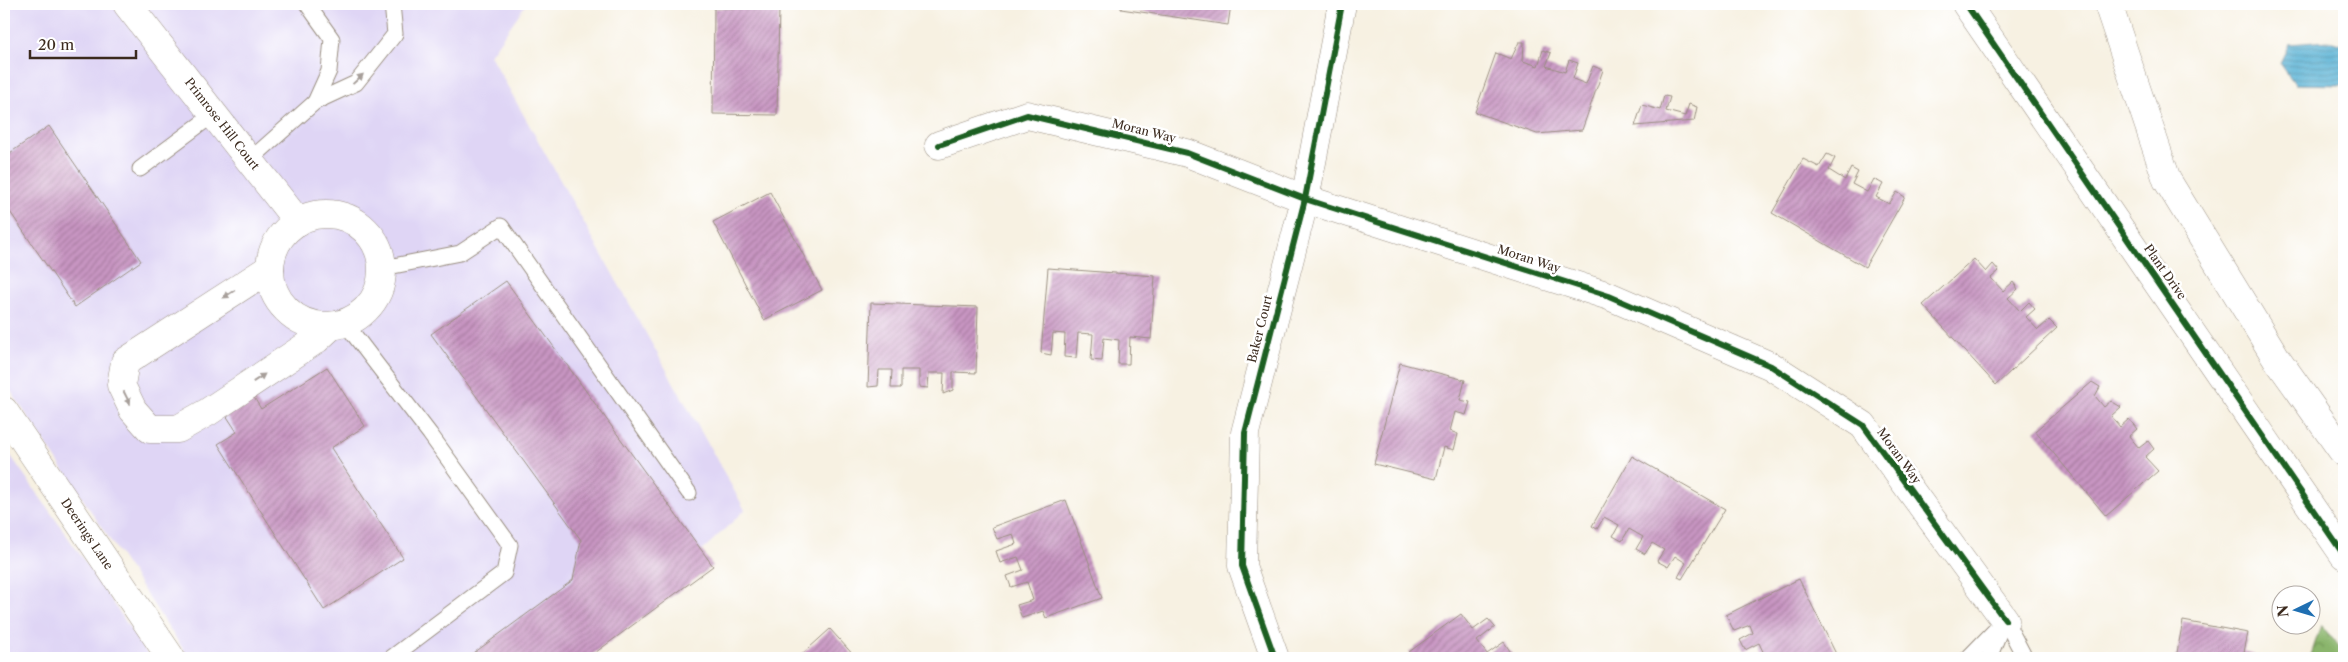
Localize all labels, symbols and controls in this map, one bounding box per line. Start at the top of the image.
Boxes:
scale bar [30,28,136,60]
text: 20 m [38,35,74,54]
one-way arrow [351,73,363,85]
street label: Primrose Hill Court [182,75,263,173]
street label: Moran Way [1110,115,1178,146]
street label: Moran Way [1496,241,1563,276]
street label: Plant Drive [2141,241,2190,302]
one-way arrow [223,289,236,299]
street label: Baker Court [1244,293,1275,364]
one-way arrow [252,373,266,383]
one-way arrow [123,391,131,405]
street label: Moran Way [1874,425,1925,487]
street label: Deerings Lane [58,495,117,572]
north arrow [2270,584,2320,634]
text: N [2274,604,2293,618]

